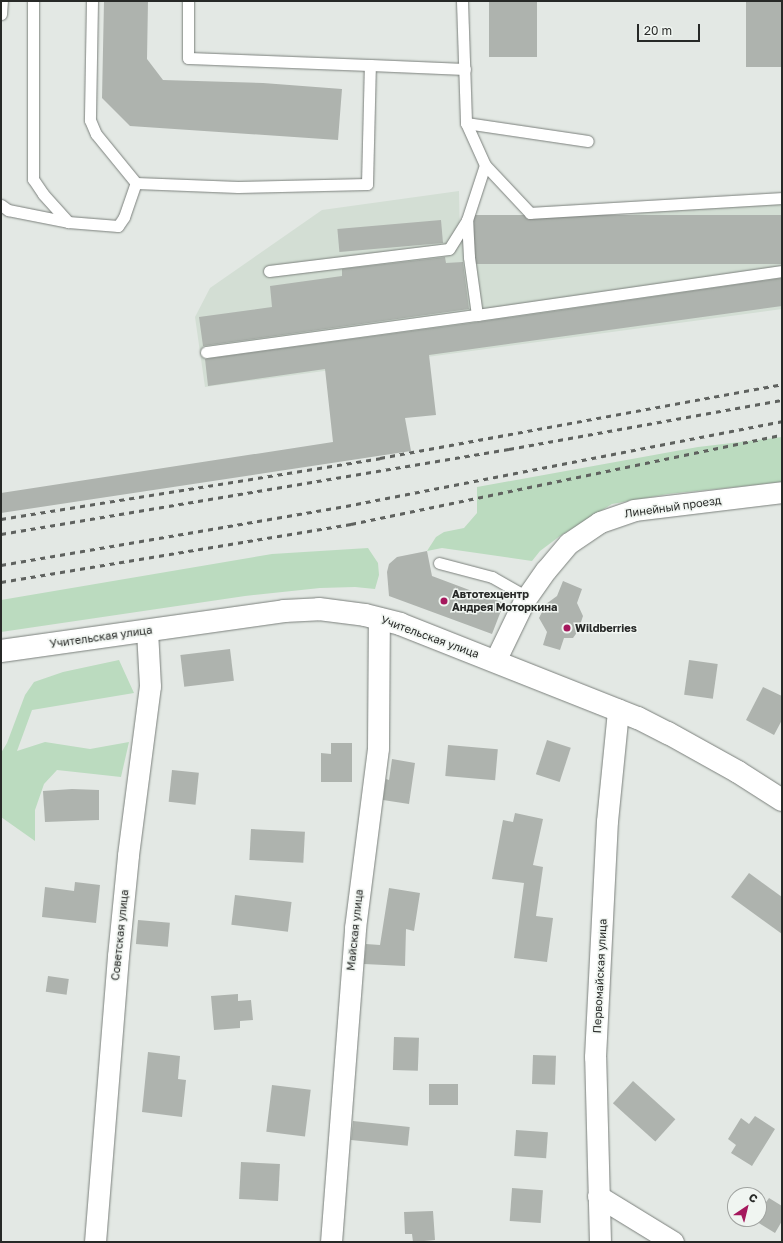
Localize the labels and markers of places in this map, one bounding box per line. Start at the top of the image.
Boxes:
place label: Автотехцентр Андрея Моторкина [452,588,557,614]
marker: Автотехцентр Андрея Моторкина [439,596,449,606]
place label: Wildberries [575,621,637,635]
marker: Wildberries [562,623,572,633]

